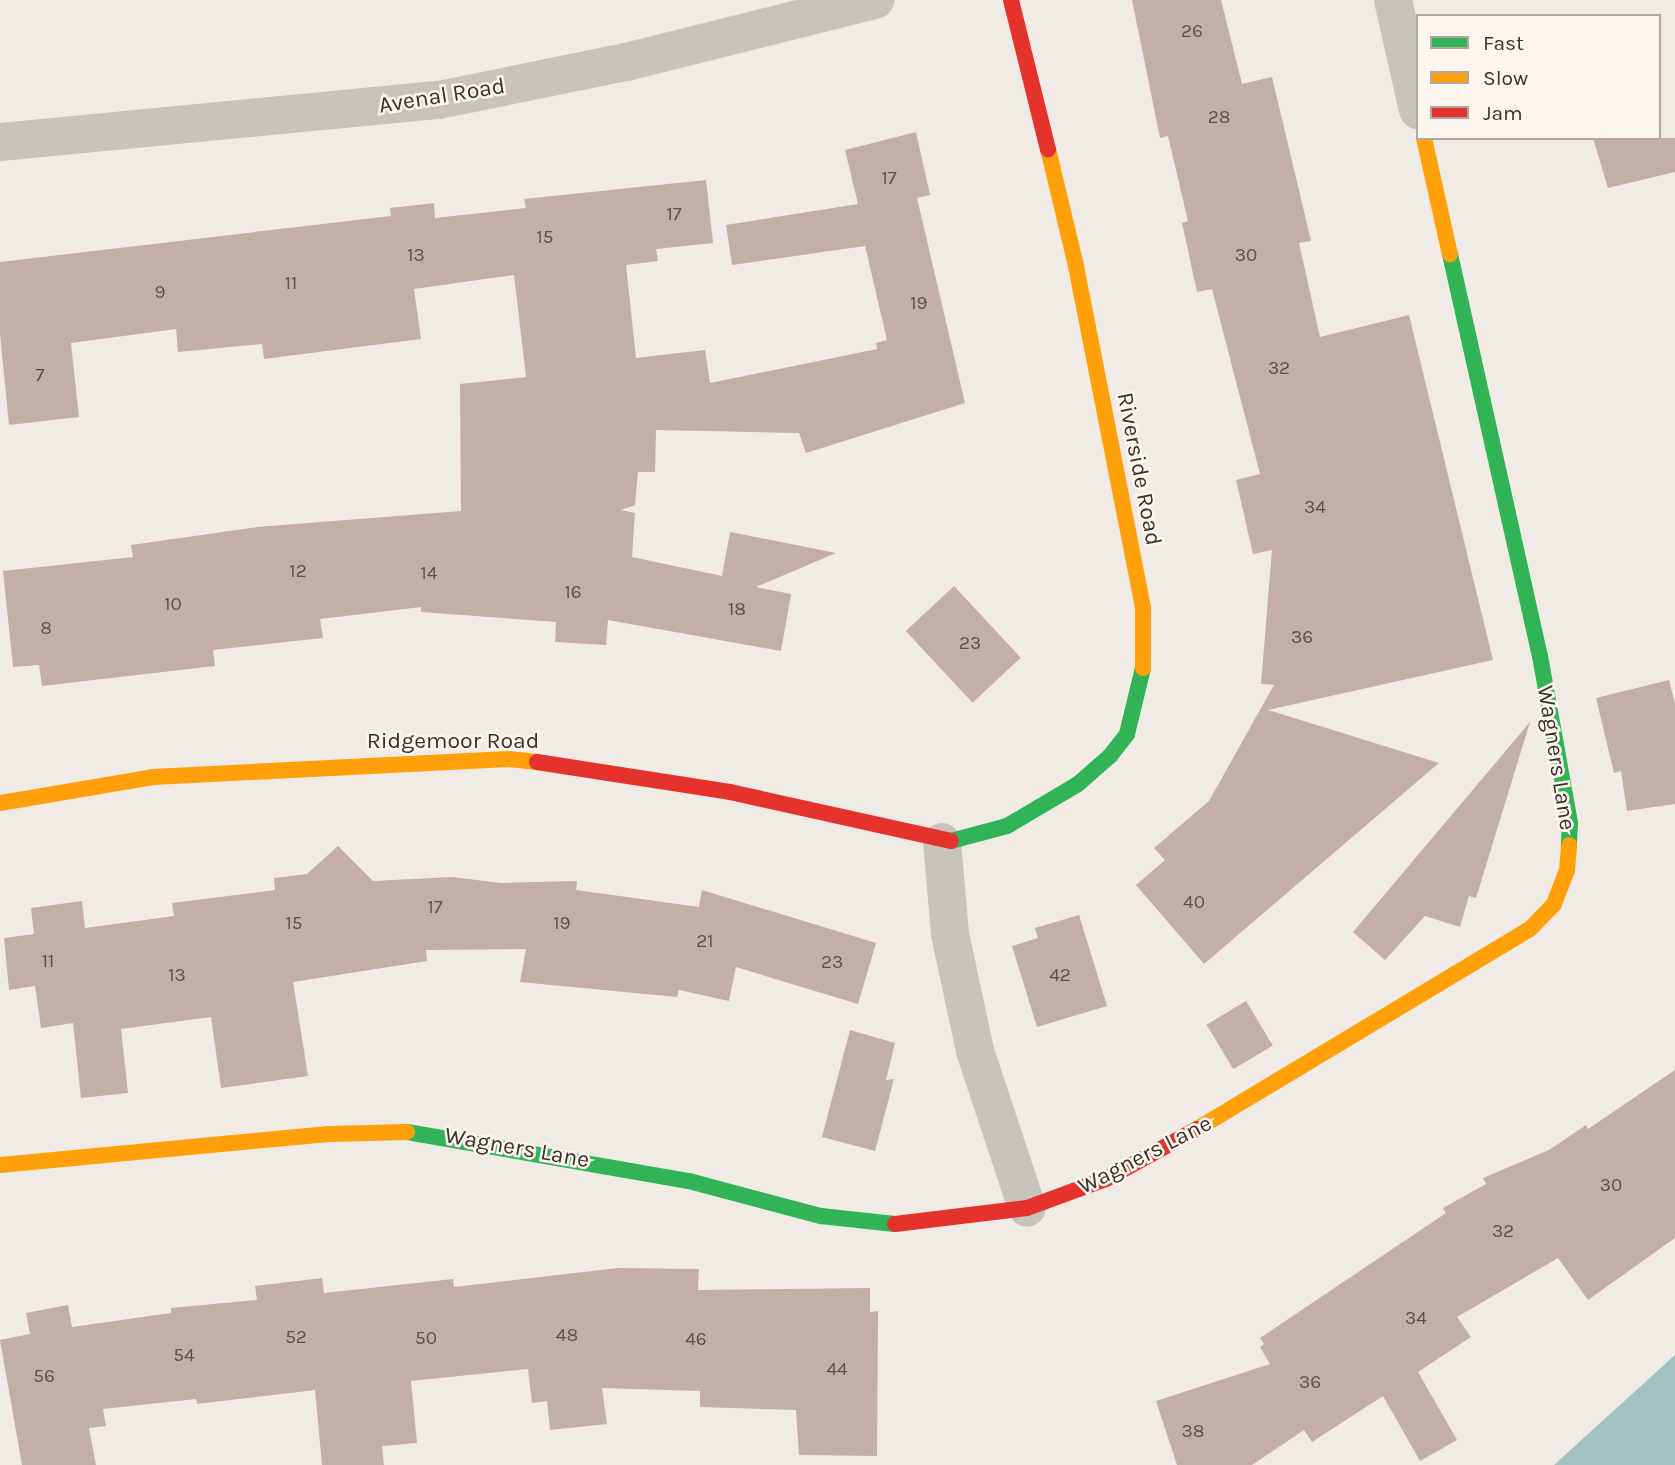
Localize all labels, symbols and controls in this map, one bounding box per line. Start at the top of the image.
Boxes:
legend [1416,14,1661,140]
house number: 26 [1181,21,1203,43]
text: Fast [1483,31,1524,55]
text: Slow [1483,66,1528,90]
street label: Avenal Road [377,72,507,120]
text: Jam [1483,101,1523,125]
house number: 28 [1208,107,1230,129]
house number: 17 [881,168,897,190]
house number: 17 [666,204,682,226]
house number: 15 [536,227,554,249]
house number: 13 [407,245,425,267]
house number: 30 [1235,245,1257,267]
house number: 11 [285,273,297,295]
house number: 9 [154,282,166,304]
house number: 19 [910,293,928,315]
house number: 32 [1268,358,1290,380]
house number: 7 [36,365,44,387]
street label: Riverside Road [1111,390,1167,548]
house number: 34 [1304,497,1326,519]
house number: 12 [289,561,307,583]
house number: 14 [421,563,437,585]
house number: 16 [564,582,582,604]
house number: 10 [164,594,182,616]
house number: 18 [728,599,746,621]
house number: 8 [40,618,52,640]
house number: 36 [1291,627,1313,649]
house number: 23 [959,633,981,655]
street label: Wagners Lane [1531,684,1581,832]
street label: Ridgemoor Road [367,727,539,755]
house number: 40 [1183,892,1205,914]
house number: 17 [427,897,443,919]
house number: 15 [285,913,303,935]
house number: 19 [553,913,571,935]
house number: 21 [696,931,714,953]
house number: 11 [42,951,54,973]
house number: 23 [821,952,843,974]
house number: 13 [168,965,186,987]
house number: 42 [1049,965,1071,987]
street label: Wagners Lane [1074,1110,1216,1200]
street label: Wagners Lane [443,1122,591,1174]
house number: 30 [1600,1175,1622,1197]
house number: 32 [1492,1221,1514,1243]
house number: 34 [1405,1308,1427,1330]
house number: 48 [556,1325,578,1347]
house number: 52 [285,1327,307,1349]
house number: 50 [415,1328,437,1350]
house number: 46 [685,1329,707,1351]
house number: 54 [173,1345,195,1367]
house number: 44 [826,1359,848,1381]
house number: 56 [33,1366,55,1388]
house number: 36 [1299,1372,1321,1394]
house number: 38 [1182,1421,1204,1443]

